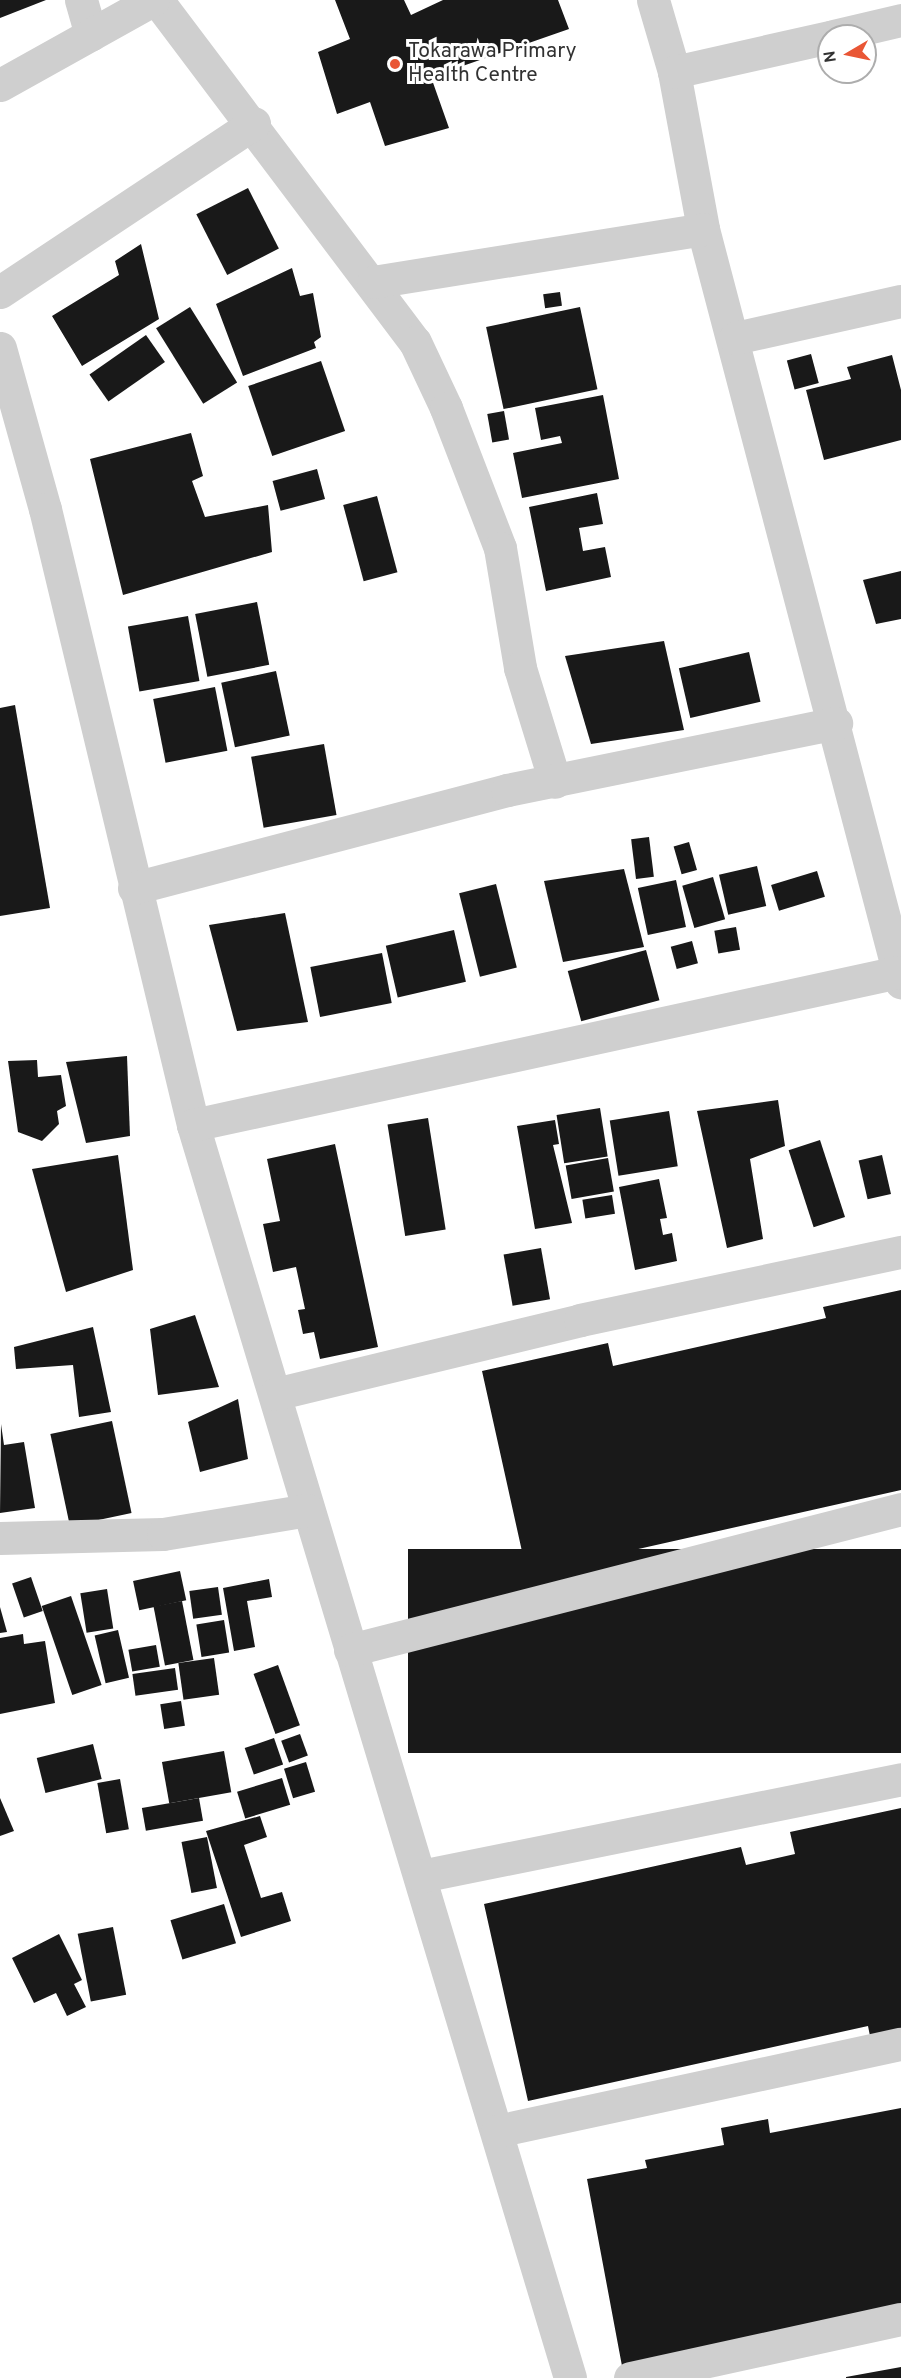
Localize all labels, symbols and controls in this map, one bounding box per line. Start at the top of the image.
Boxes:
north arrow [817,24,877,84]
place label: Tokarawa Primary Health Centre [408,39,577,89]
text: N [820,49,842,64]
marker: Tokarawa Primary Health Centre [386,55,404,73]

